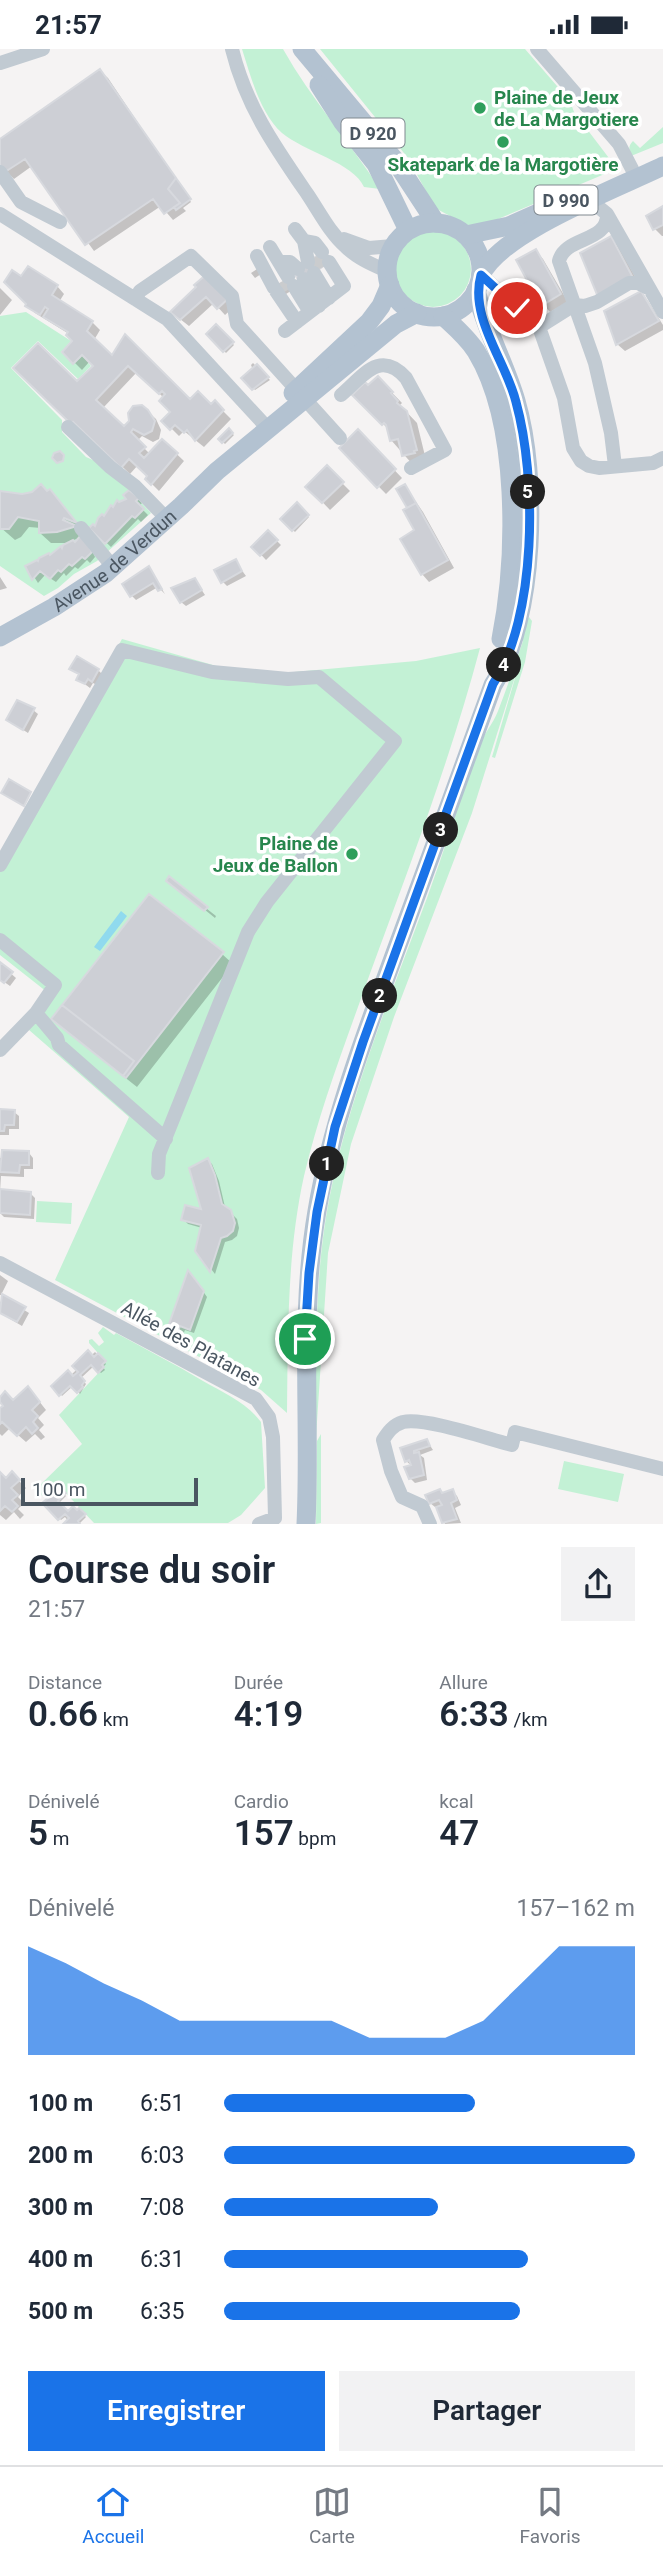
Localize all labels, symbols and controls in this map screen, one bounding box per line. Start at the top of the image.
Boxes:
text: 21:57 [35,10,102,40]
place label: Plaine de Jeux de La Margotiere [494,86,639,131]
marker: Plaine de Jeux de La Margotiere [472,100,488,116]
road number: D 920 [342,119,404,147]
marker: Skatepark de la Margotière [495,134,511,150]
place label: Skatepark de la Margotière [388,153,618,176]
road number: D 990 [534,185,598,215]
pin [487,278,547,338]
icon: check [498,289,536,327]
pin: 5 [510,475,546,509]
text: 5 [522,480,533,503]
street label: Avenue de Verdun [48,504,181,617]
pin: 4 [486,647,522,683]
text: 4 [498,653,509,676]
pin: 3 [424,813,458,847]
text: 3 [435,818,446,841]
place label: Plaine de Jeux de Ballon [213,832,338,877]
marker: Plaine de Jeux de Ballon [344,846,360,862]
pin: 2 [362,979,398,1013]
text: 2 [374,984,385,1007]
pin: 1 [310,1147,344,1181]
text: 1 [321,1152,332,1175]
street label: Allée des Platanes [117,1296,265,1392]
pin [275,1309,335,1369]
icon: arrive [286,1320,324,1358]
scale bar [21,1475,198,1506]
text: 100 m [32,1478,85,1501]
button: share [561,1547,635,1621]
text: Course du soir [28,1548,275,1592]
text: 21:57 [28,1596,85,1623]
text: Distance [28,1671,102,1694]
text: Durée [234,1671,283,1694]
text: Allure [439,1671,488,1694]
text: 0.66 [28,1694,98,1735]
text: 4:19 [234,1694,303,1735]
text: 6:33 [439,1694,509,1735]
text: km [98,1708,129,1731]
text: /km [509,1708,548,1731]
text: Dénivelé [28,1790,100,1813]
text: Cardio [234,1790,289,1813]
text: kcal [439,1790,474,1813]
text: 5 [28,1813,48,1854]
text: 157 [234,1813,294,1854]
text: 47 [439,1813,479,1854]
text: m [48,1827,69,1850]
text: bpm [294,1827,336,1850]
text: Dénivelé [28,1895,115,1922]
text: 157–162 m [516,1895,635,1922]
text: 100 m [28,2090,93,2117]
text: 6:51 [140,2090,184,2117]
text: 200 m [28,2142,93,2169]
text: 6:03 [140,2142,184,2169]
text: 300 m [28,2194,93,2221]
text: 7:08 [140,2194,184,2221]
text: 400 m [28,2246,93,2273]
text: 6:31 [140,2246,184,2273]
text: 500 m [28,2298,93,2325]
text: 6:35 [140,2298,184,2325]
button: Enregistrer [28,2371,325,2451]
button: Partager [339,2371,635,2451]
tab: Accueil [82,2483,144,2548]
tab: Carte [309,2483,355,2548]
tab: Favoris [520,2483,581,2548]

